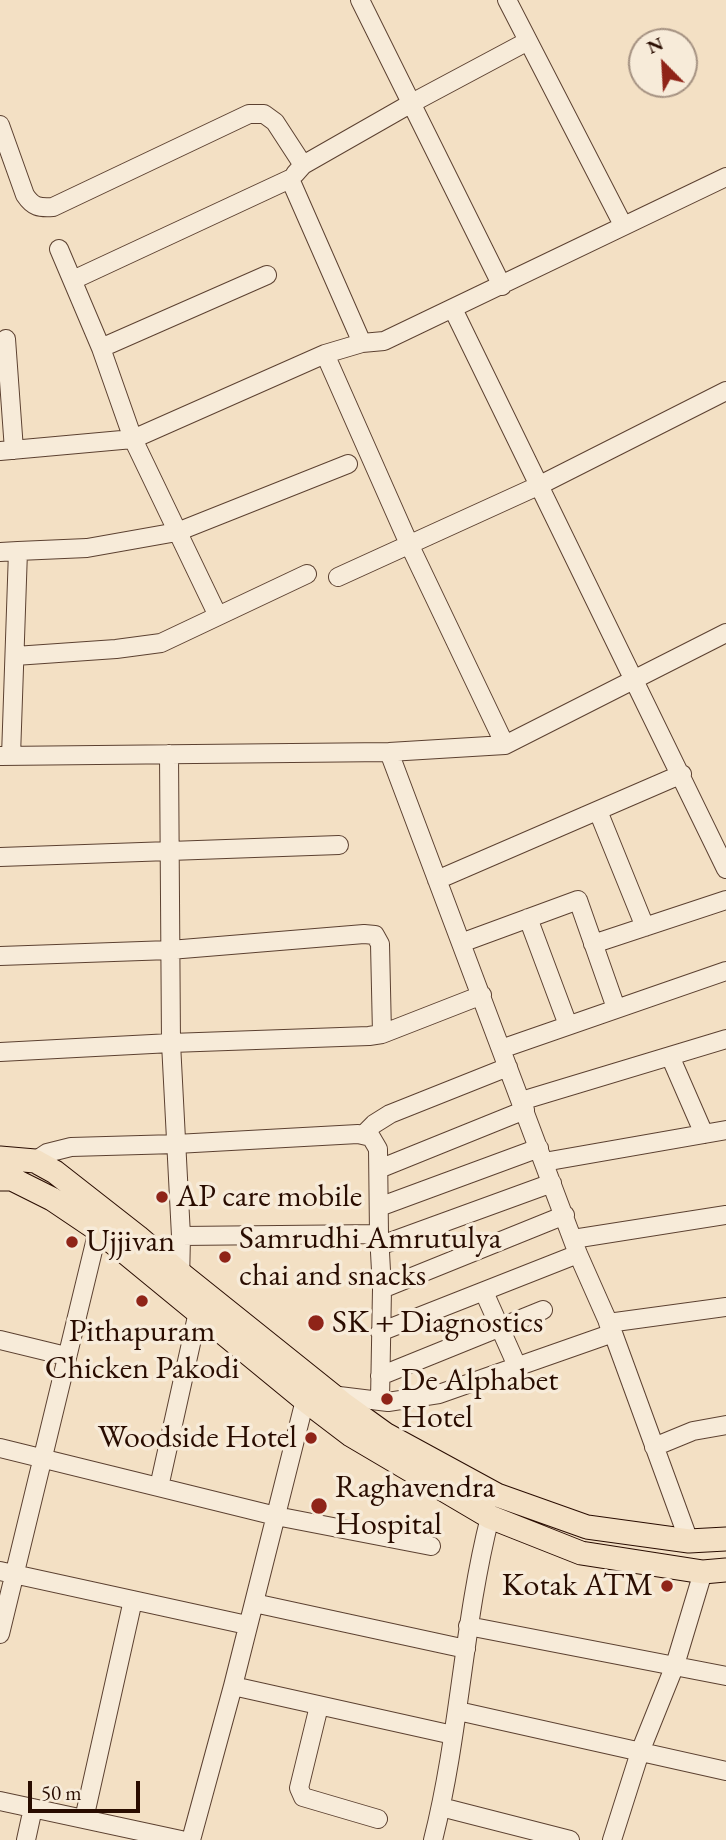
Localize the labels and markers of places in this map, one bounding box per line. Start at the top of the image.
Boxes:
place label: AP care mobile [176,1178,362,1216]
marker: AP care mobile [154,1189,170,1205]
place label: Samrudhi Amrutulya chai and snacks [239,1220,501,1295]
place label: Ujjivan [86,1223,175,1261]
marker: Ujjivan [64,1234,80,1250]
marker: Samrudhi Amrutulya chai and snacks [217,1249,233,1265]
marker: Pithapuram Chicken Pakodi [134,1293,150,1309]
place label: SK + Diagnostics [332,1304,543,1342]
place label: Pithapuram Chicken Pakodi [45,1313,239,1388]
marker: SK + Diagnostics [306,1313,326,1333]
place label: De Alphabet Hotel [401,1362,558,1437]
marker: De Alphabet Hotel [379,1391,395,1407]
place label: Woodside Hotel [98,1419,297,1457]
marker: Woodside Hotel [303,1430,319,1446]
place label: Raghavendra Hospital [335,1469,495,1544]
marker: Raghavendra Hospital [309,1496,329,1516]
place label: Kotak ATM [502,1567,653,1605]
marker: Kotak ATM [659,1578,675,1594]

